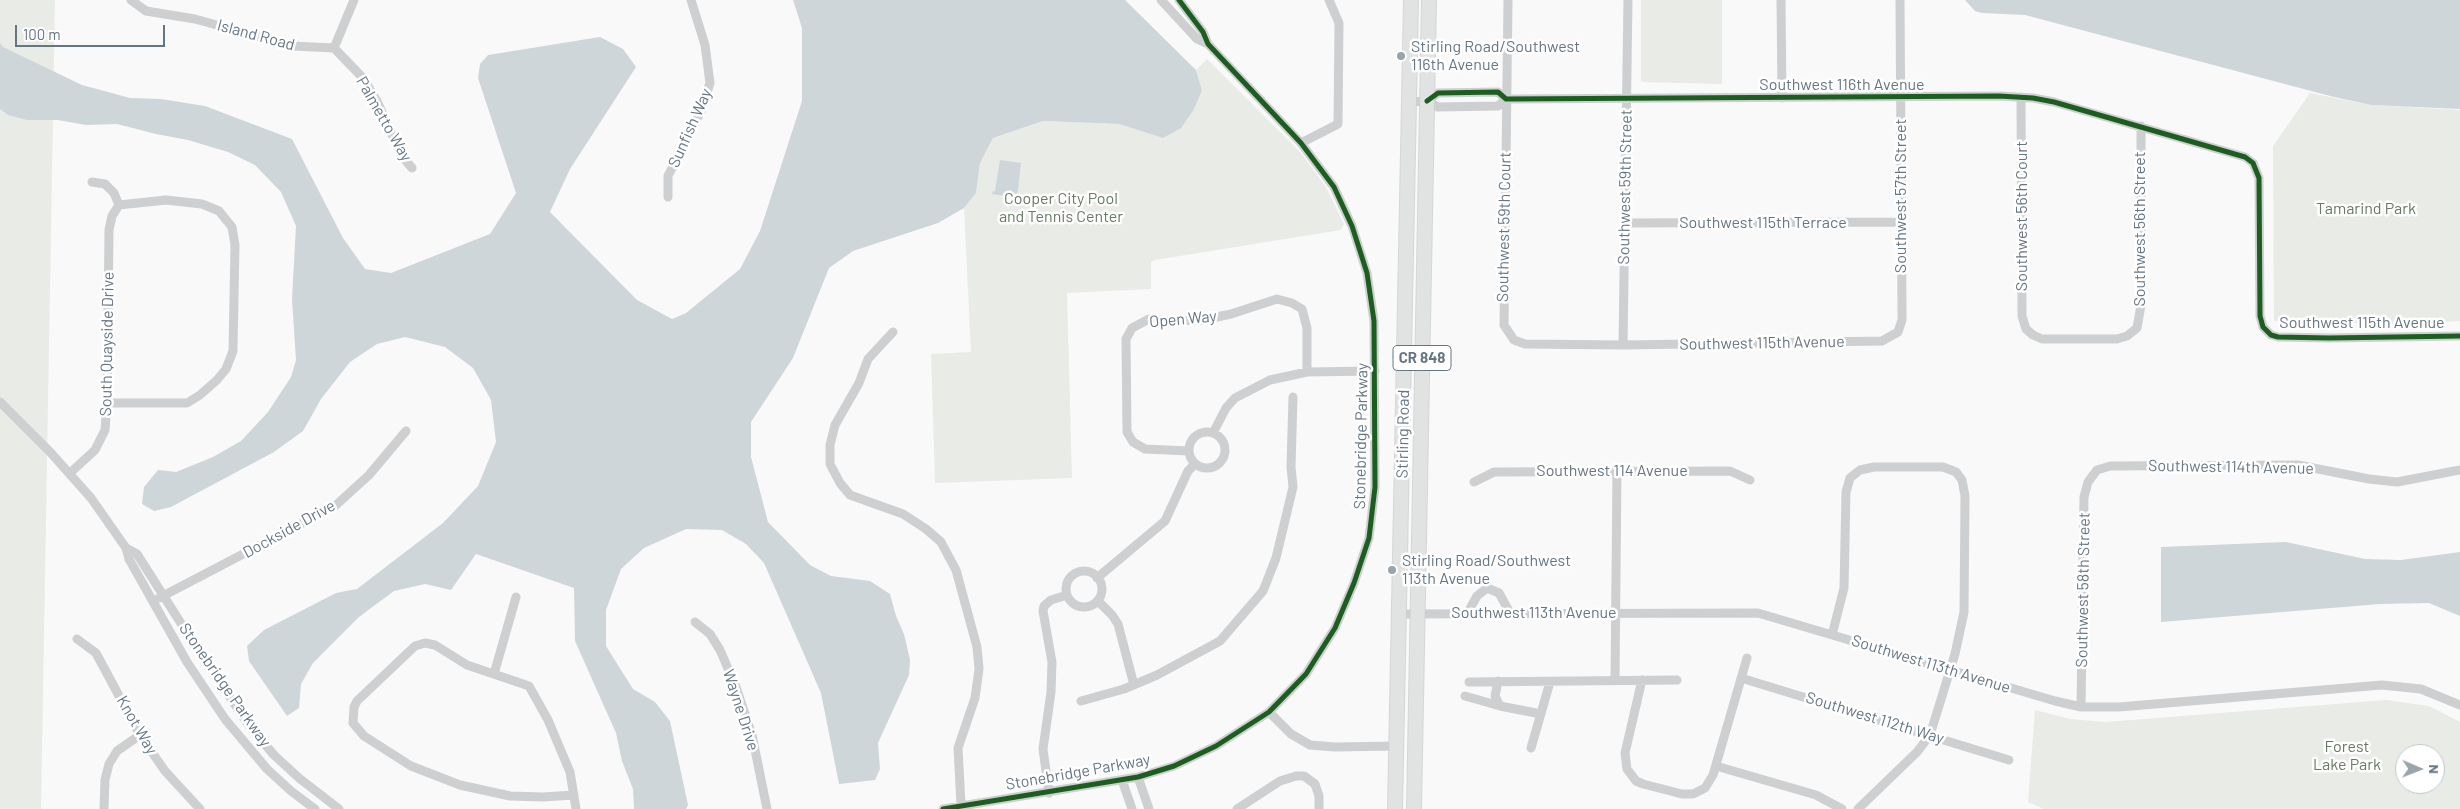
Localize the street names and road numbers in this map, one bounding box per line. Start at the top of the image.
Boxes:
street label: Island Road [215,15,297,55]
street label: Palmetto Way [352,73,416,165]
street label: Southwest 116th Avenue [1759,75,1925,95]
street label: Sunfish Way [664,85,716,171]
street label: Southwest 59th Street [1614,109,1636,265]
street label: Southwest 57th Street [1891,119,1911,273]
street label: Southwest 56th Court [2012,141,2032,291]
street label: Southwest 56th Street [2130,151,2150,307]
street label: Southwest 59th Court [1493,152,1515,302]
street label: Southwest 115th Terrace [1679,213,1847,233]
street label: South Quayside Drive [96,271,118,417]
street label: Open Way [1148,306,1218,332]
street label: Southwest 115th Avenue [2279,313,2445,333]
street label: Southwest 115th Avenue [1679,332,1845,354]
road number: CR 848 [1393,346,1451,370]
street label: Stonebridge Parkway [1350,363,1372,509]
street label: Stirling Road [1393,390,1413,478]
street label: Southwest 114th Avenue [2148,456,2314,478]
street label: Southwest 114 Avenue [1536,461,1688,481]
street label: Dockside Drive [239,496,339,562]
street label: Southwest 58th Street [2072,512,2094,668]
street label: Southwest 113th Avenue [1451,603,1617,623]
street label: Stonebridge Parkway [175,619,275,751]
street label: Southwest 113th Avenue [1849,631,2013,697]
street label: Wayne Drive [719,667,763,753]
street label: Southwest 112th Way [1804,688,1946,748]
street label: Knot Way [113,692,161,758]
street label: Stonebridge Parkway [1004,750,1152,794]

